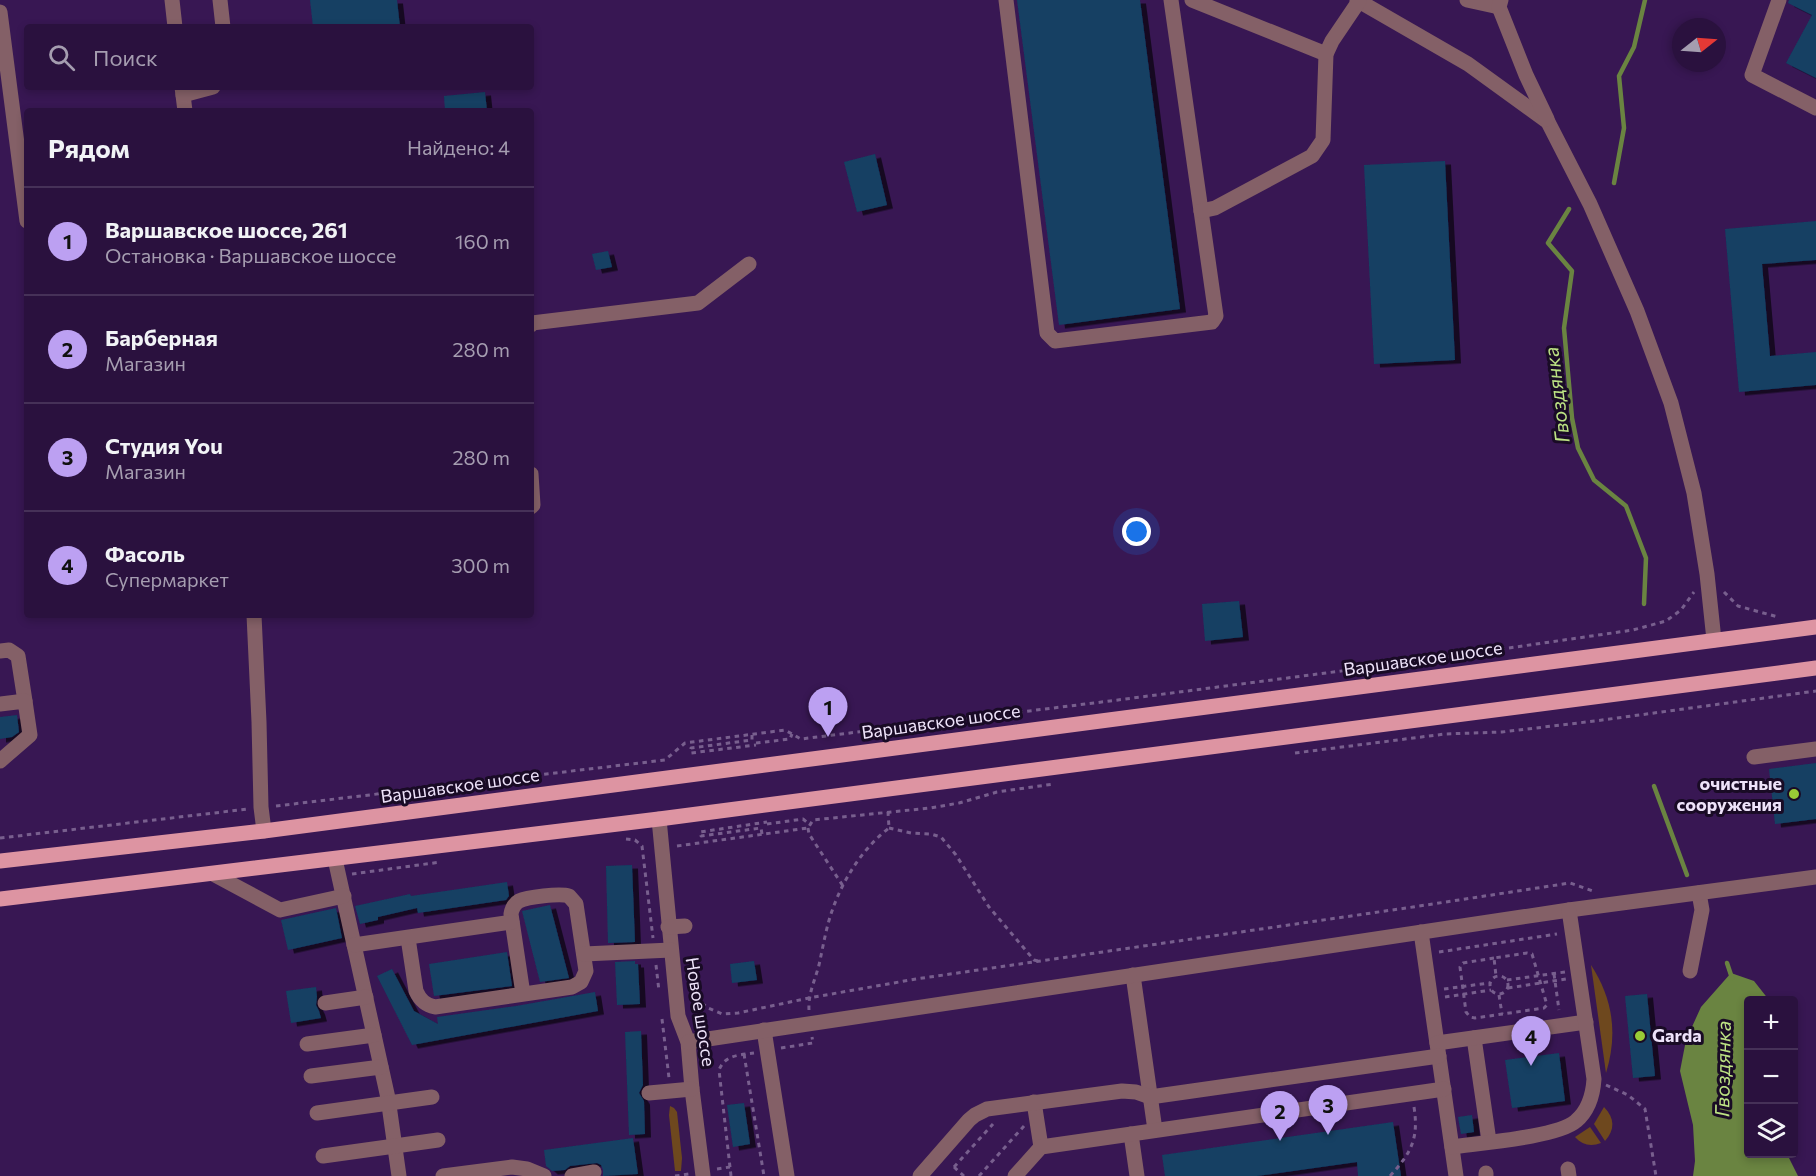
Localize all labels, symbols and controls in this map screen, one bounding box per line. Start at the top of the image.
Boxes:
north arrow [1672,18,1726,72]
search box [24,24,534,90]
icon: search [45,41,78,74]
text: Поиск [93,44,158,71]
text: Рядом [48,132,130,163]
text: Найдено: 4 [407,135,510,159]
text: Варшавское шоссе, 261 [105,216,348,243]
text: 1 [63,229,72,253]
text: 160 m [455,229,510,253]
text: Остановка · Варшавское шоссе [105,243,396,267]
text: Барберная [105,324,218,351]
text: 2 [62,337,73,361]
text: 280 m [452,337,510,361]
water label: Гвоздянка [1538,346,1574,444]
text: Магазин [105,351,186,375]
text: Студия You [105,432,223,459]
text: 3 [62,445,73,469]
text: 280 m [452,445,510,469]
text: Магазин [105,459,186,483]
your location [1122,517,1151,546]
text: Фасоль [105,540,185,567]
text: 4 [61,553,74,577]
text: 300 m [451,553,510,577]
text: Супермаркет [105,567,229,591]
street label: Варшавское шоссе [1342,636,1504,680]
pin: 1 [808,688,848,737]
street label: Варшавское шоссе [860,699,1022,743]
street label: Варшавское шоссе [379,763,541,807]
place label: очистные сооружения [1676,772,1782,815]
marker: очистные сооружения [1787,787,1801,801]
street label: Новое шоссе [681,956,720,1068]
map controls [1744,996,1798,1158]
button: + [1744,996,1798,1050]
pin: 4 [1512,1016,1550,1066]
water label: Гвоздянка [1709,1021,1735,1117]
place label: Garda [1652,1024,1702,1046]
marker: Garda [1633,1029,1647,1043]
button: − [1744,1050,1798,1104]
pin: 3 [1308,1086,1348,1135]
pin: 2 [1260,1092,1300,1141]
button: layers [1744,1104,1798,1158]

